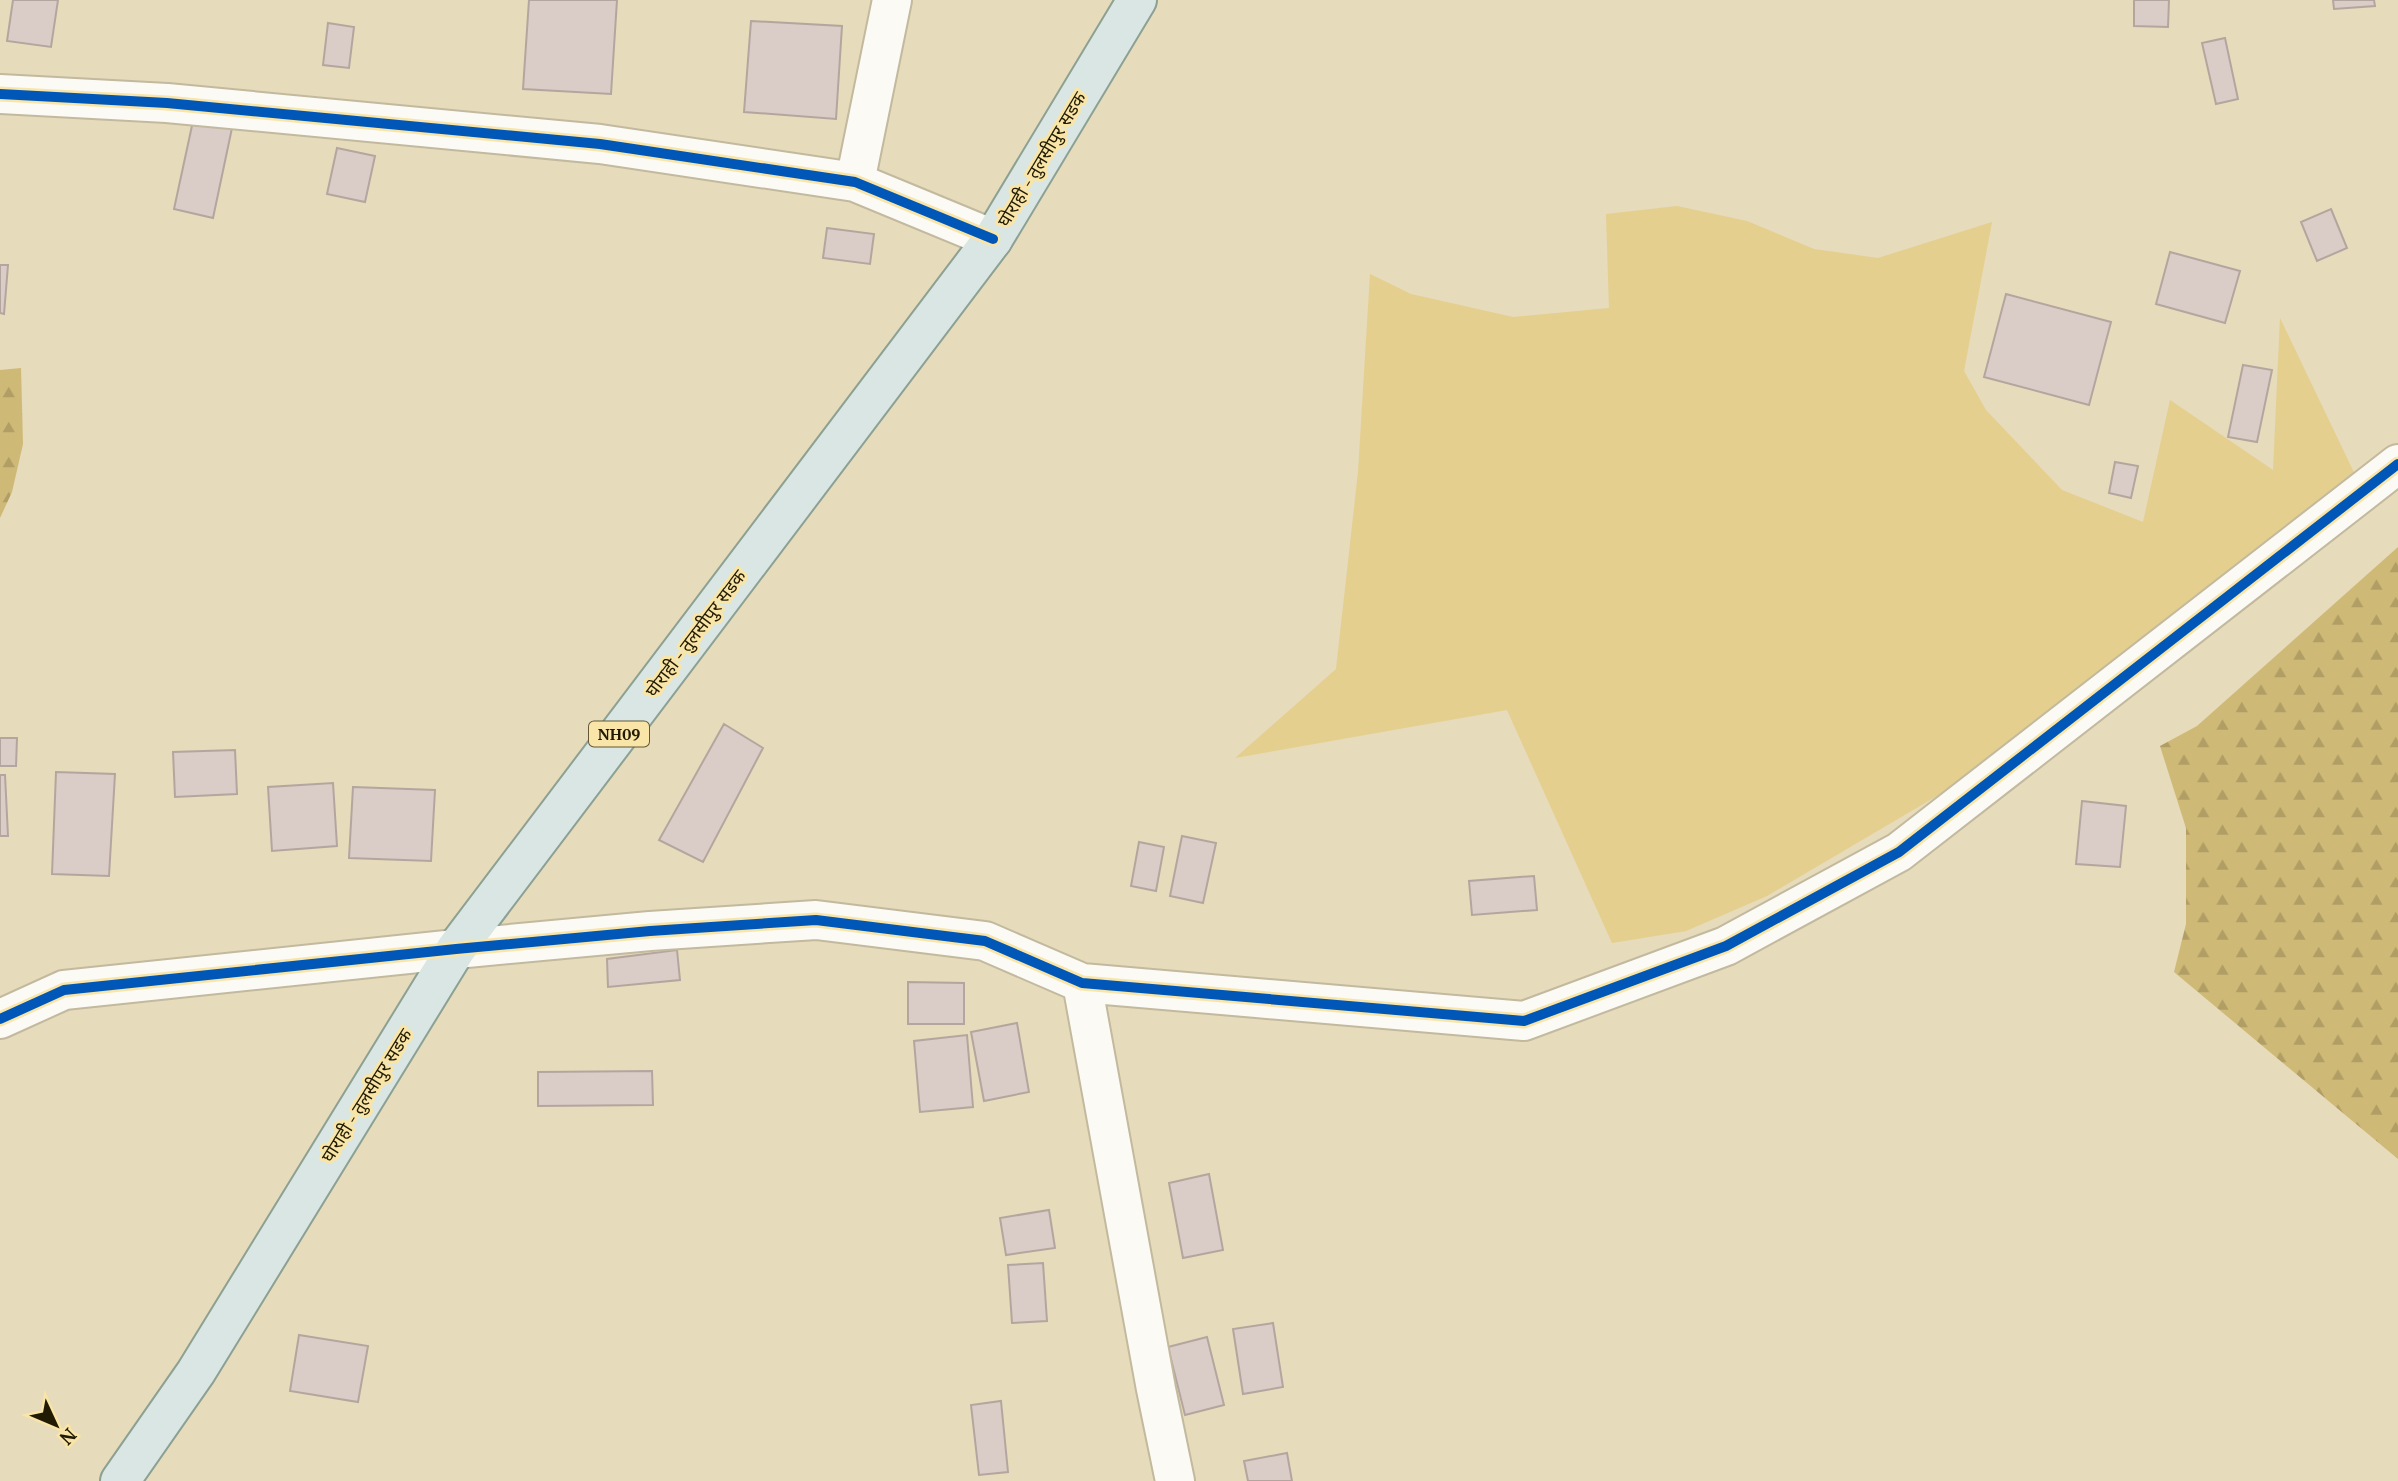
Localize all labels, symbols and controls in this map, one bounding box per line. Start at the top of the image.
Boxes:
street label: घोराही - तुलसीपुर सडक [991,86,1092,231]
street label: घोराही - तुलसीपुर सडक [639,564,752,702]
road number: NH09 [589,722,649,747]
street label: घोराही - तुलसीपुर सडक [315,1023,418,1167]
north arrow [21,1390,91,1460]
text: N [54,1423,83,1451]

